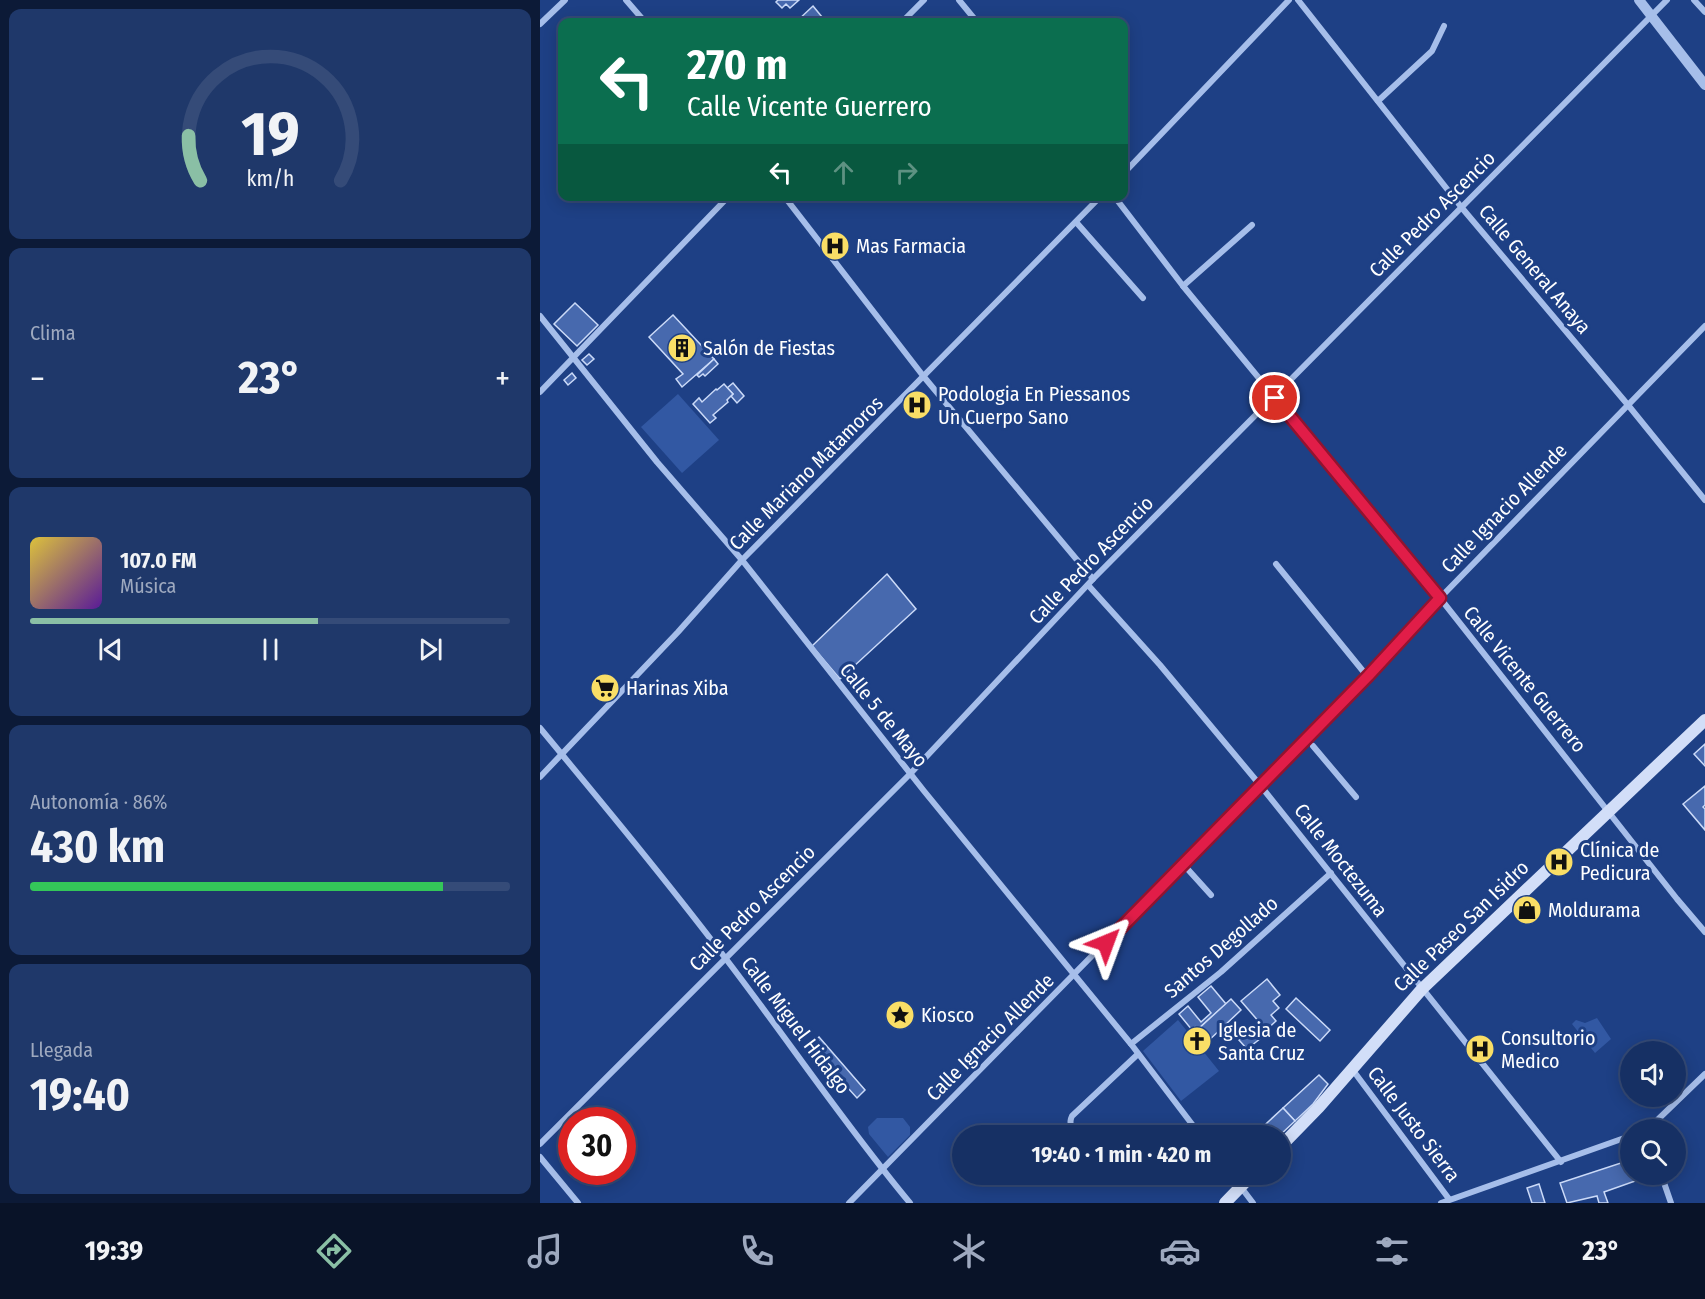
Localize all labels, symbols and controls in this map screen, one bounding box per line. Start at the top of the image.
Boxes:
text: 270 m [687,40,787,90]
icon: left [588,42,666,120]
text: Calle Vicente Guerrero [687,91,932,123]
text: 19 [241,97,299,172]
street label: Calle Pedro Ascencio [1364,146,1500,282]
icon: left [764,156,797,189]
icon: ahead [827,156,860,189]
icon: right [890,156,923,189]
text: km/h [246,166,294,192]
street label: Calle General Anaya [1474,200,1596,338]
hospital icon: Mas Farmacia [819,230,851,262]
place label: Mas Farmacia [856,234,966,258]
text: Clima [30,321,75,345]
building icon: Salón de Fiestas [666,332,698,364]
place label: Salón de Fiestas [703,336,835,360]
text: 23° [238,351,302,405]
text: − [30,359,45,399]
text: + [495,359,510,399]
pin [1249,372,1300,423]
icon: arrive [1258,381,1291,414]
place label: Podologia En Piessanos Un Cuerpo Sano [938,382,1130,429]
hospital icon: Podologia En Piessanos Un Cuerpo Sano [901,389,933,421]
street label: Calle Mariano Matamoros [724,391,888,555]
street label: Calle Ignacio Allende [1436,438,1572,578]
street label: Calle Pedro Ascencio [1024,491,1158,629]
text: 107.0 FM [120,547,197,574]
text: Música [120,574,176,598]
street label: Calle Vicente Guerrero [1459,601,1591,757]
icon: previous [94,633,127,666]
icon: pause [254,633,287,666]
icon: next [414,633,447,666]
street label: Calle 5 de Mayo [835,658,933,772]
supermarket icon: Harinas Xiba [589,672,621,704]
place label: Harinas Xiba [626,676,728,700]
text: Autonomía · 86% [30,790,168,814]
street label: Calle Moctezuma [1289,799,1393,921]
text: 430 km [30,820,165,874]
place label: Clínica de Pedicura [1580,838,1659,885]
street label: Calle Pedro Ascencio [684,840,820,976]
hospital icon: Clínica de Pedicura [1543,846,1575,878]
street label: Calle Paseo San Isidro [1388,855,1534,997]
street label: Santos Degollado [1159,891,1283,1003]
shop icon: Moldurama [1511,894,1543,926]
place label: Moldurama [1548,898,1640,922]
position arrow [1074,911,1138,975]
street label: Calle Miguel Hidalgo [737,952,855,1098]
street label: Calle Ignacio Allende [921,968,1059,1106]
place icon: Kiosco [884,999,916,1031]
place label: Kiosco [921,1003,974,1027]
place label: Iglesia de Santa Cruz [1218,1018,1304,1065]
church icon: Iglesia de Santa Cruz [1181,1025,1213,1057]
place label: Consultorio Medico [1501,1026,1595,1073]
hospital icon: Consultorio Medico [1464,1033,1496,1065]
text: Llegada [30,1038,93,1062]
map controls [1620,1041,1686,1185]
button: sound [1620,1041,1686,1107]
street label: Calle Justo Sierra [1363,1061,1465,1187]
text: 19:40 [30,1068,130,1122]
speed limit sign: 30 [558,1107,636,1185]
button: search [1620,1119,1686,1185]
text: 19:40 · 1 min · 420 m [1032,1141,1211,1168]
icon: directions [313,1230,355,1272]
icon: music [524,1230,566,1272]
icon: phone [736,1230,778,1272]
icon: climate [948,1230,990,1272]
icon: car [1159,1230,1201,1272]
icon: filters [1371,1230,1413,1272]
text: 19:39 [85,1235,143,1267]
text: 23° [1582,1235,1620,1267]

